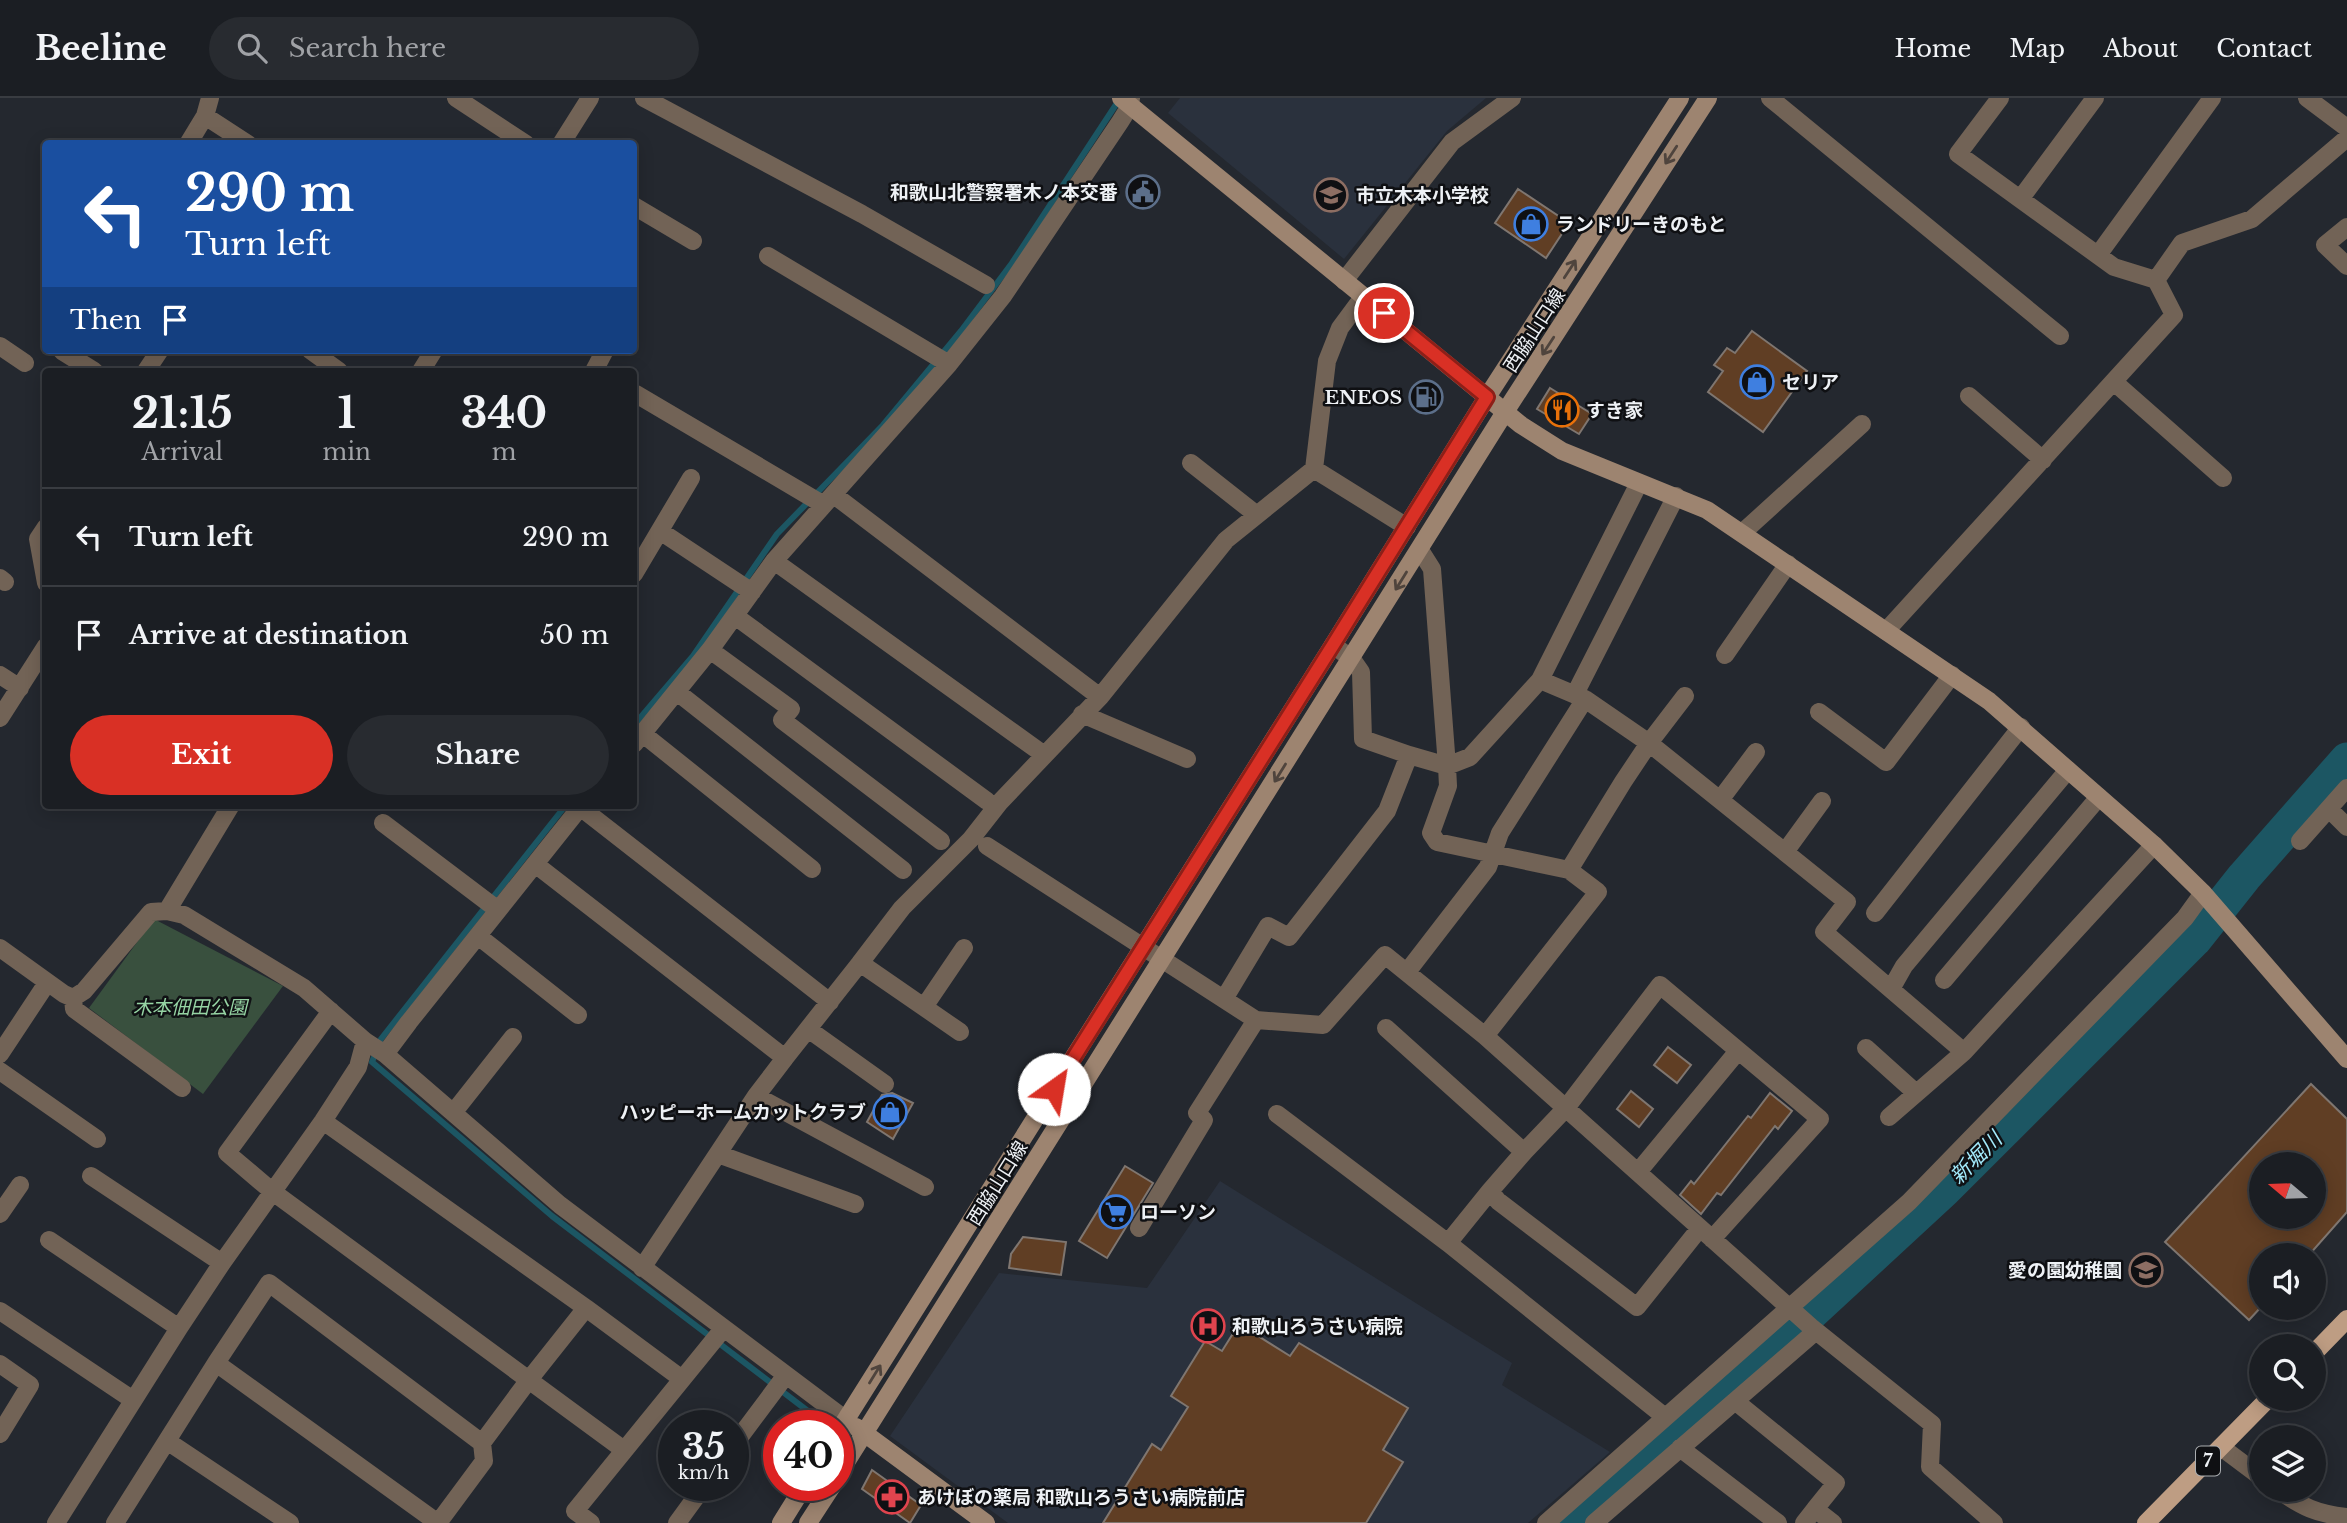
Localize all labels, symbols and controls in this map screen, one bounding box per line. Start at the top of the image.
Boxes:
search box [209,17,699,80]
text: Beeline [35,28,167,69]
icon: search [233,29,271,67]
text: Search here [289,32,446,64]
text: Home [1895,34,1971,63]
text: Map [2009,34,2065,63]
text: About [2103,34,2178,63]
text: Contact [2216,34,2312,63]
one-way arrow [1664,145,1678,165]
text: 290 m [185,163,354,224]
icon: left [70,168,161,259]
public building icon: 和歌山北警察署木ノ本交番 [1124,173,1162,211]
school or university icon: 市立木本小学校 [1312,176,1350,214]
place label: 和歌山北警察署木ノ本交番 [890,181,1118,204]
place label: 市立木本小学校 [1356,184,1489,207]
shop icon: ランドリーきのもと [1512,205,1550,243]
place label: ランドリーきのもと [1556,213,1727,236]
text: Turn left [185,224,331,264]
one-way arrow [1562,260,1577,279]
pin [1354,283,1414,343]
street label: 西脇山口線 [1499,284,1570,376]
icon: arrive [1365,294,1403,332]
icon: arrive [156,301,194,339]
text: Then [70,304,142,336]
one-way arrow [1540,336,1554,356]
shop icon: セリア [1738,363,1776,401]
place label: セリア [1782,371,1839,394]
fuel station icon: ENEOS [1407,378,1445,416]
place label: ENEOS [1325,386,1402,409]
text: 21:15 [132,387,233,439]
text: 1 [338,387,356,439]
text: 340 [461,387,547,439]
restaurant icon: すき家 [1543,391,1581,429]
place label: すき家 [1586,399,1643,422]
text: Arrival [142,438,223,466]
text: min [323,438,371,466]
text: m [492,438,516,466]
icon: left [70,518,108,556]
text: Turn left [129,521,253,553]
text: 290 m [522,521,609,553]
one-way arrow [1393,570,1407,590]
icon: arrive [70,616,108,654]
text: Arrive at destination [129,619,409,651]
text: 50 m [540,619,609,651]
button: Exit [70,715,333,795]
button: Share [347,715,609,795]
one-way arrow [1272,763,1286,783]
park label: 木本佃田公園 [133,996,250,1019]
position arrow [1017,1052,1091,1126]
shop icon: ハッピーホームカットクラブ [871,1093,909,1131]
place label: ハッピーホームカットクラブ [620,1101,866,1124]
water label: 新堀川 [1945,1125,2009,1189]
street label: 西脇山口線 [962,1137,1032,1230]
north arrow [2249,1152,2326,1228]
map controls [2249,1152,2326,1502]
supermarket icon: ローソン [1097,1193,1135,1231]
place label: ローソン [1140,1201,1216,1224]
button: sound [2249,1243,2326,1320]
school or university icon: 愛の園幼稚園 [2127,1251,2165,1289]
place label: 愛の園幼稚園 [2008,1259,2122,1282]
hospital icon: 和歌山ろうさい病院 [1189,1307,1227,1345]
place label: 和歌山ろうさい病院 [1232,1315,1403,1338]
button: search [2249,1334,2326,1411]
one-way arrow [867,1365,882,1384]
speed limit sign: 40 [763,1410,854,1501]
text: 35 [682,1425,725,1468]
button: layers [2249,1425,2326,1502]
road number: 7 [2196,1446,2220,1476]
text: km/h [678,1462,729,1484]
pharmacy icon: あけぼの薬局 和歌山ろうさい病院前店 [873,1478,911,1516]
place label: あけぼの薬局 和歌山ろうさい病院前店 [917,1486,1245,1509]

